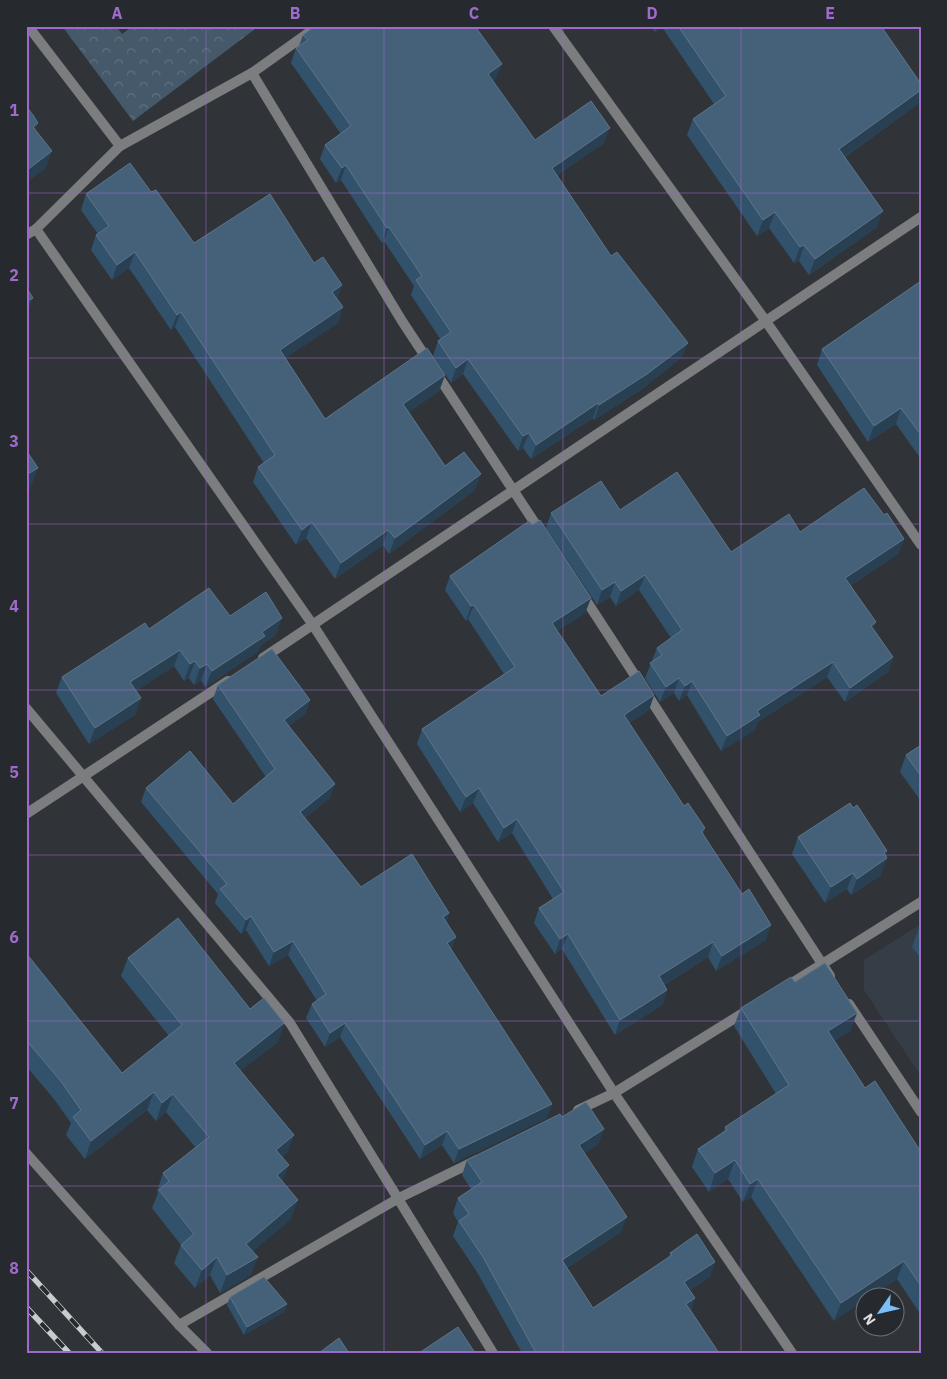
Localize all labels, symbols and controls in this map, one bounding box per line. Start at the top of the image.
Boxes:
text: A [112,3,123,23]
text: B [290,3,301,23]
text: C [469,3,479,23]
text: D [646,3,658,23]
text: E [825,3,835,23]
text: 1 [9,100,19,120]
text: 2 [9,265,19,285]
text: 3 [9,431,19,451]
text: 4 [9,596,19,616]
text: 5 [9,762,19,782]
text: 6 [9,927,19,947]
text: 7 [9,1093,19,1113]
text: 8 [9,1258,19,1278]
north arrow [854,1286,904,1336]
text: N [859,1310,880,1329]

